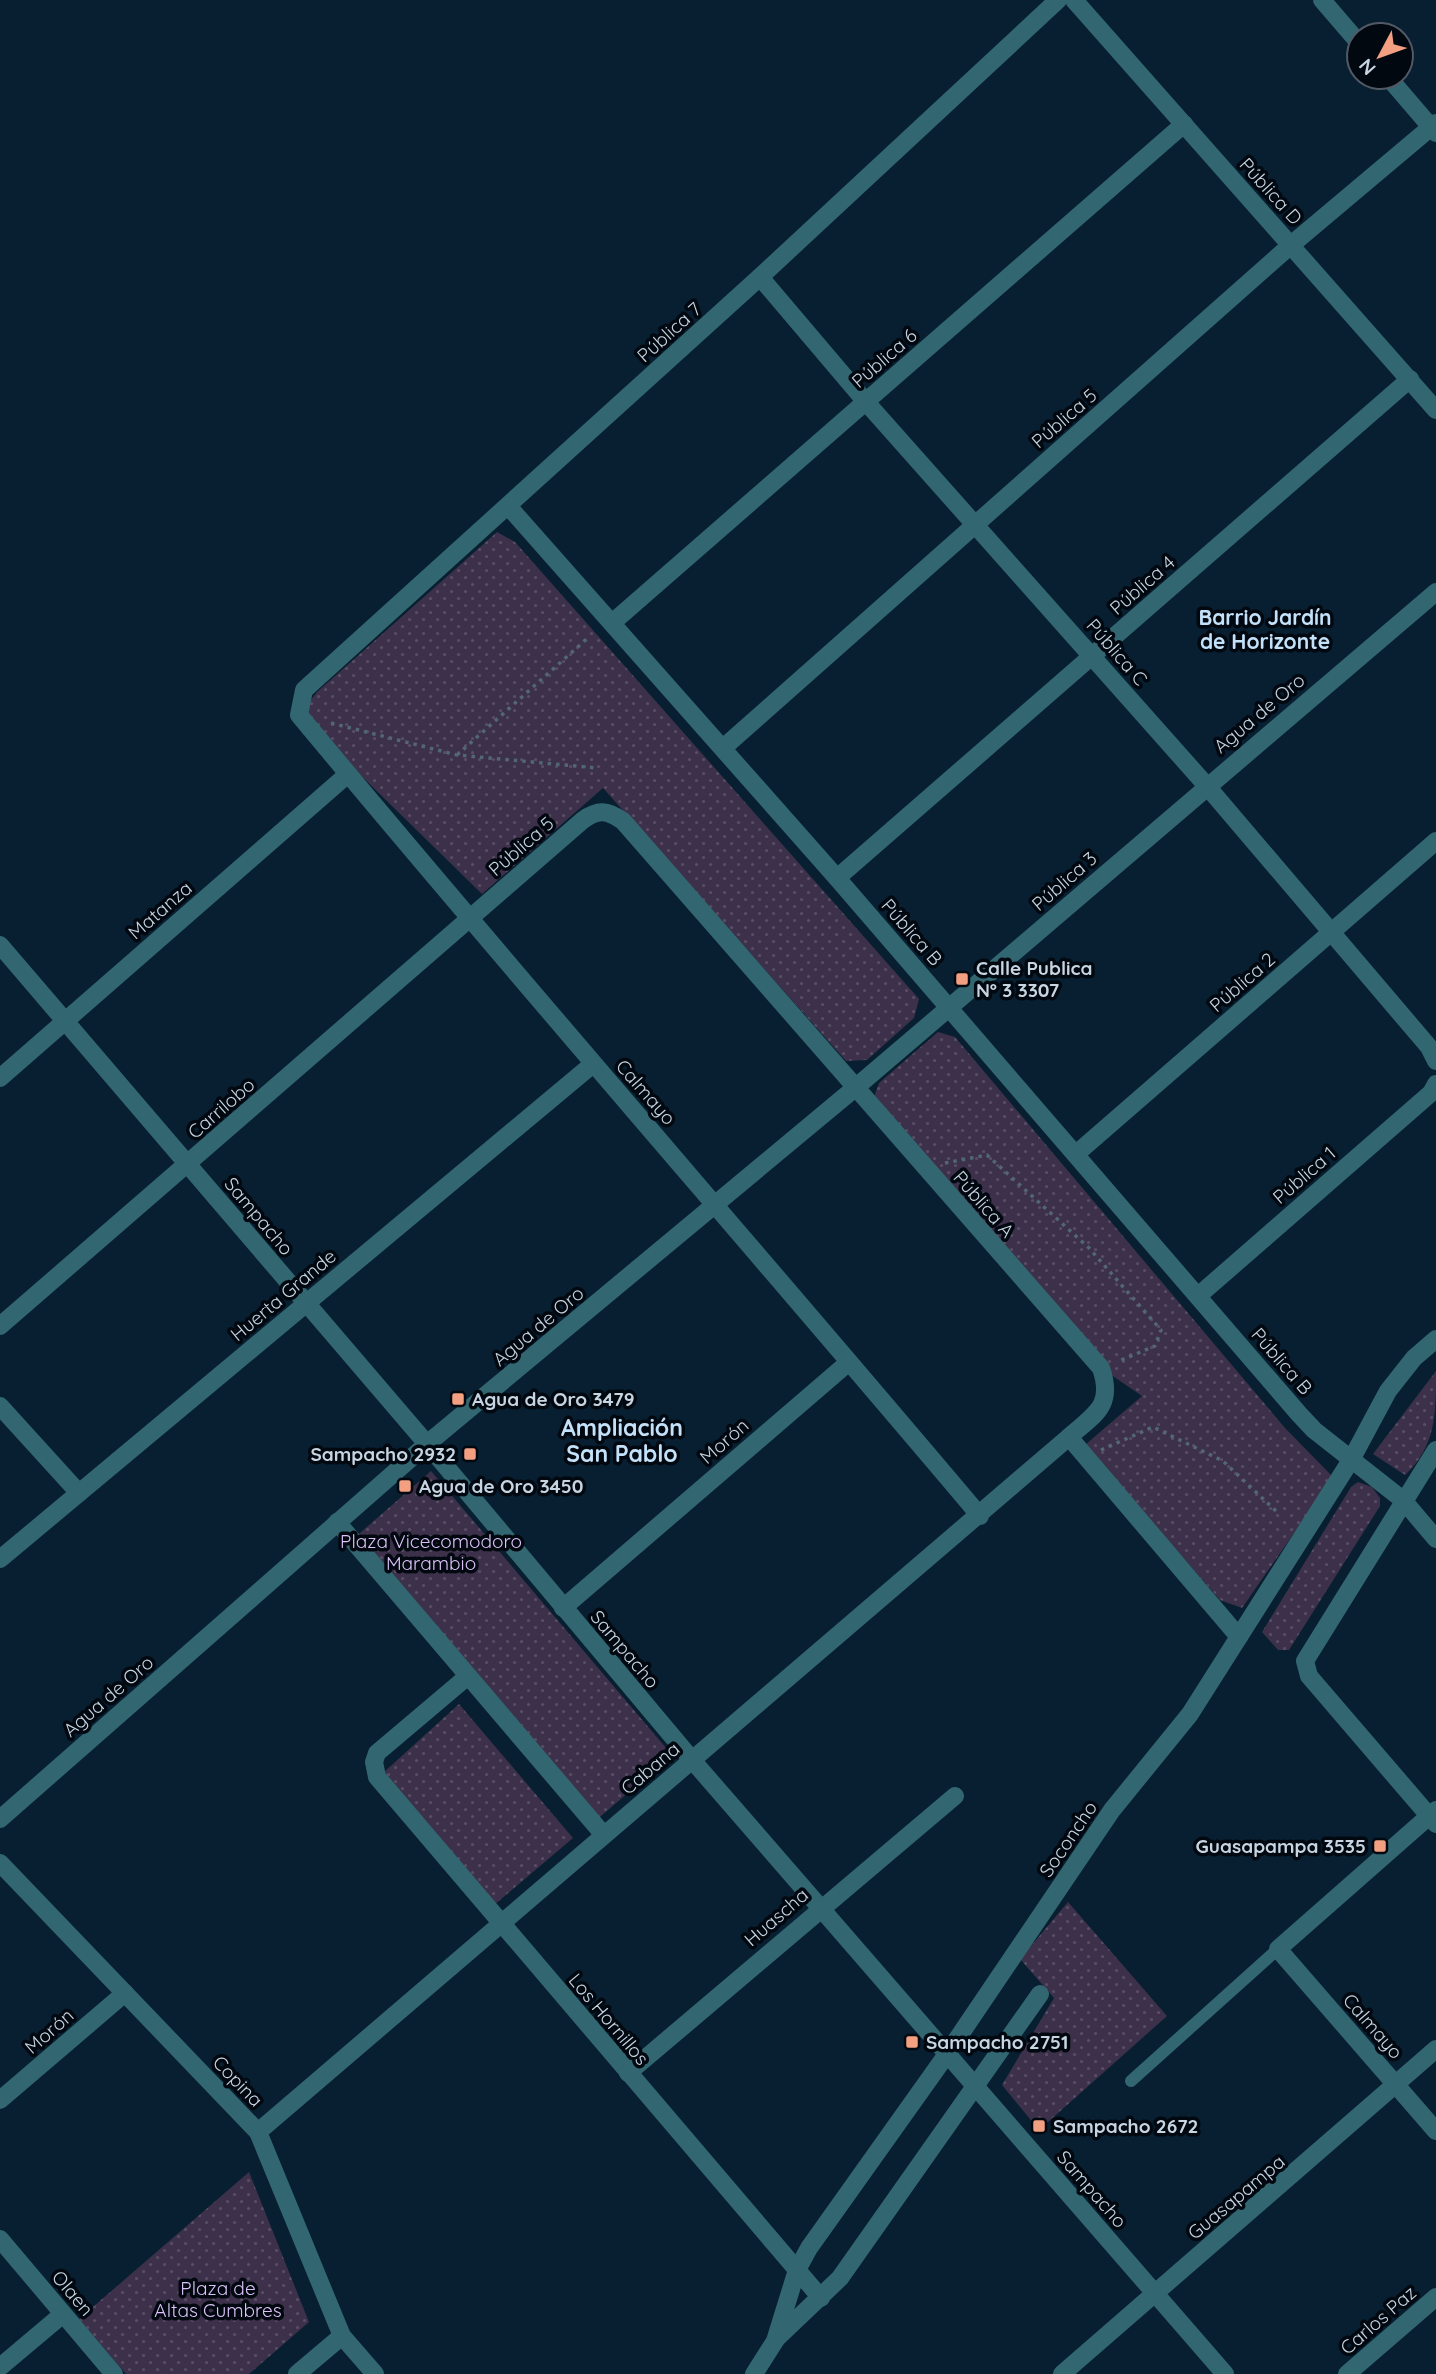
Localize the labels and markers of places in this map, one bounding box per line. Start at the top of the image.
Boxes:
place label: Calle Publica Nº 3 3307 [976,956,1092,1002]
marker: Calle Publica Nº 3 3307 [954,971,970,987]
place label: Agua de Oro 3479 [472,1387,634,1411]
marker: Agua de Oro 3479 [450,1391,466,1407]
place label: Sampacho 2932 [311,1442,456,1466]
marker: Sampacho 2932 [462,1446,478,1462]
place label: Agua de Oro 3450 [419,1474,583,1498]
marker: Agua de Oro 3450 [397,1478,413,1494]
place label: Guasapampa 3535 [1196,1834,1366,1858]
marker: Guasapampa 3535 [1372,1838,1388,1854]
place label: Sampacho 2751 [926,2030,1068,2054]
marker: Sampacho 2751 [904,2034,920,2050]
place label: Sampacho 2672 [1053,2114,1198,2138]
marker: Sampacho 2672 [1031,2118,1047,2134]

